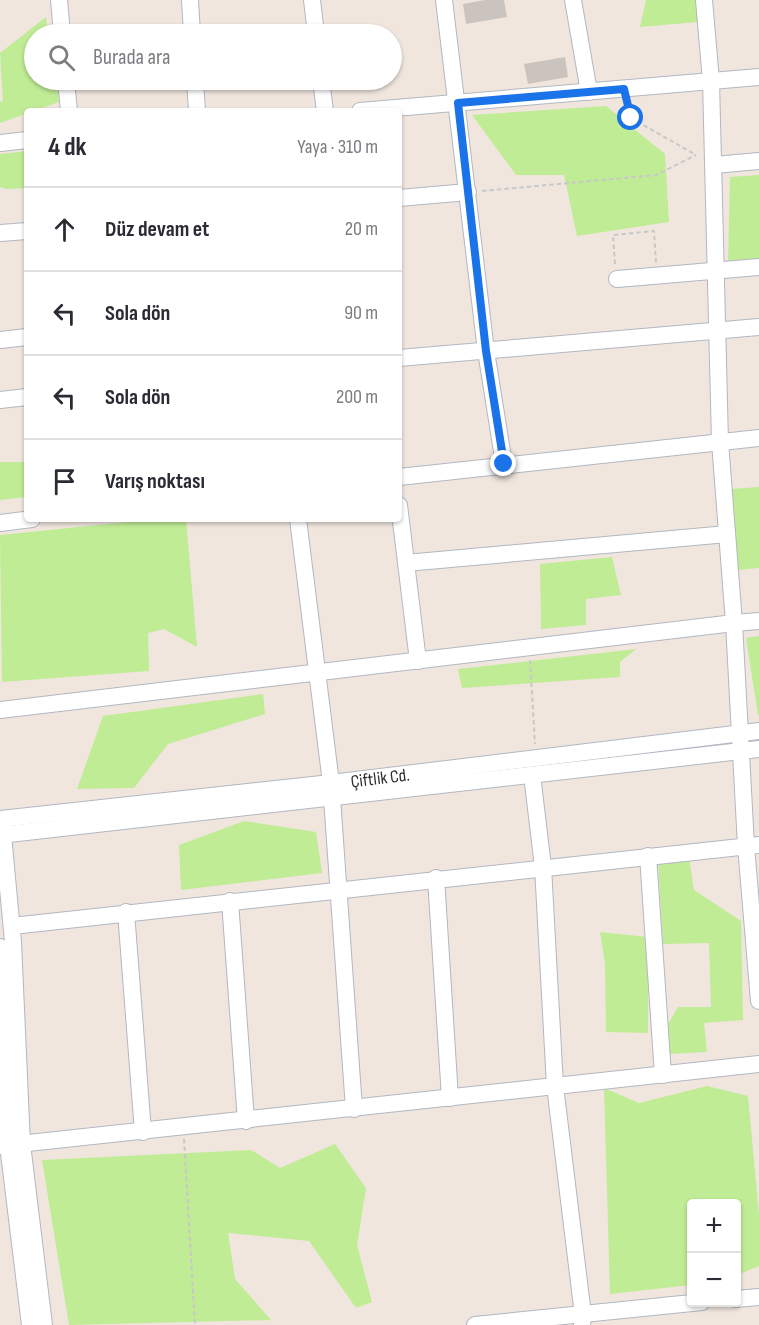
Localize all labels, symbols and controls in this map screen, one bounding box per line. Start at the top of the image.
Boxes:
search box [24,24,402,90]
icon: search [45,41,78,74]
text: Burada ara [93,44,170,71]
route start [617,104,643,130]
text: 4 dk [48,132,86,163]
text: Yaya · 310 m [297,135,378,159]
icon: ahead [48,213,81,246]
text: Düz devam et [105,216,209,243]
text: 20 m [345,217,378,241]
icon: left [48,297,81,330]
text: Sola dön [105,300,170,327]
text: 90 m [344,301,378,325]
icon: left [48,381,81,414]
text: Sola dön [105,384,170,411]
text: 200 m [336,385,378,409]
route end [490,450,516,476]
icon: arrive [48,465,81,498]
text: Varış noktası [105,468,205,495]
street label: Çiftlik Cd. [349,764,411,793]
map controls [687,1199,741,1307]
button: + [687,1199,741,1253]
button: − [687,1253,741,1307]

